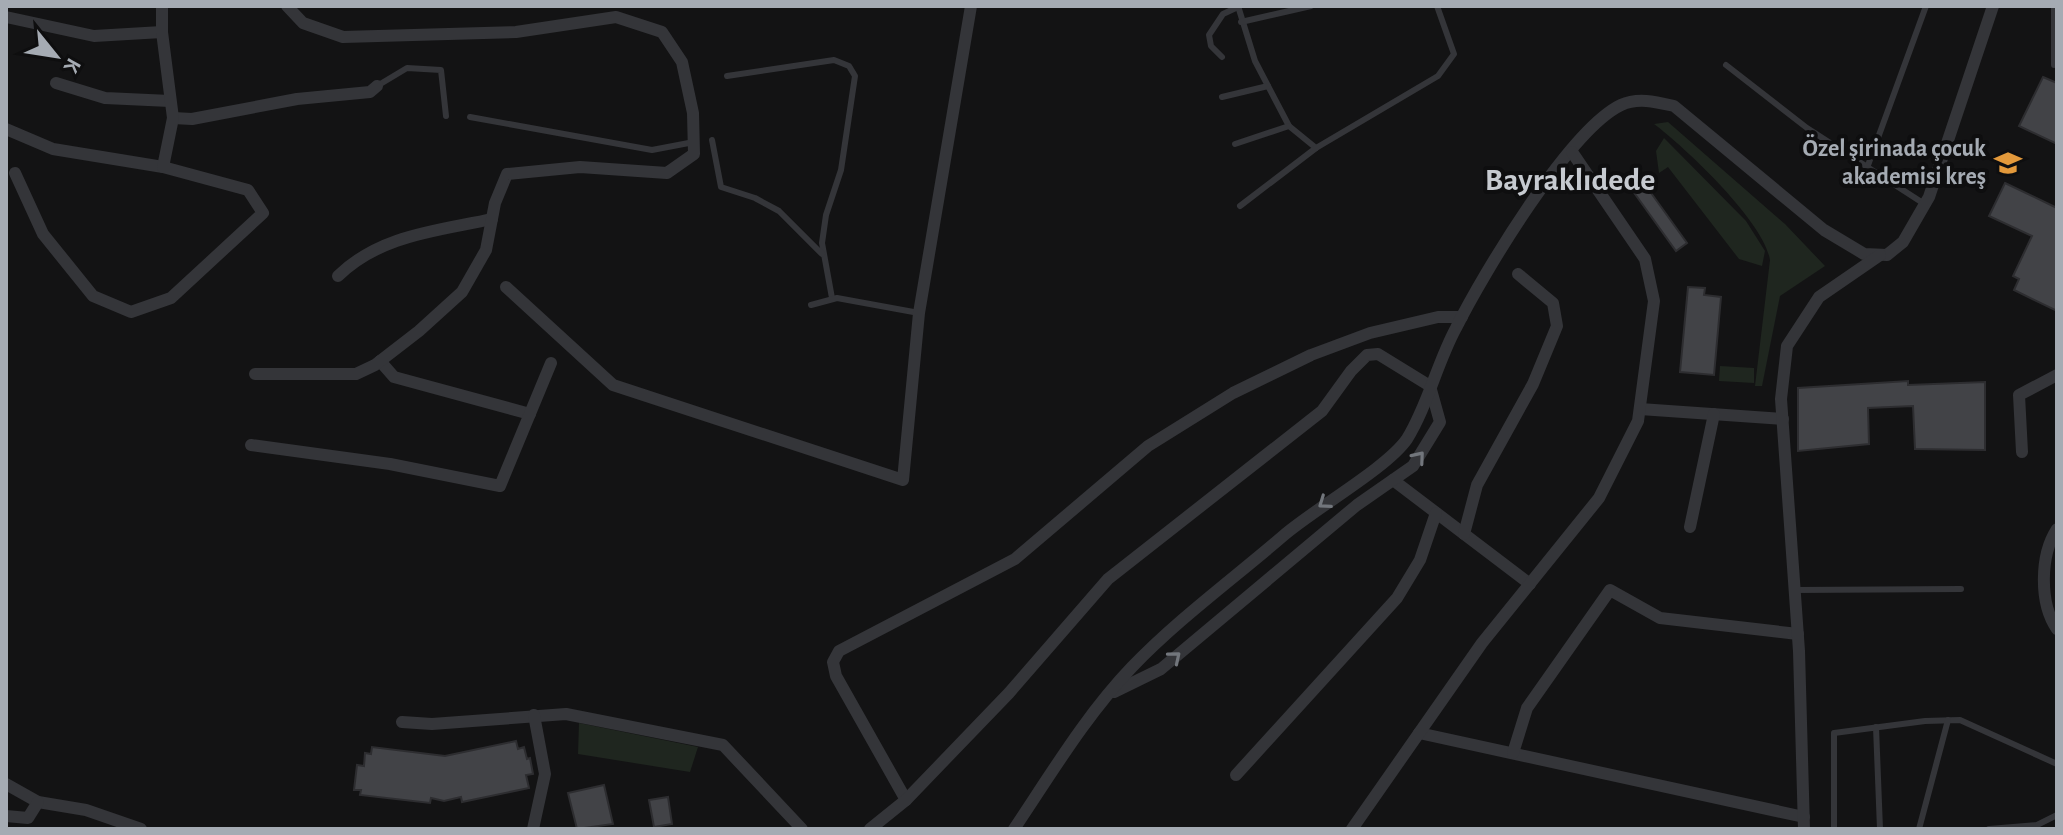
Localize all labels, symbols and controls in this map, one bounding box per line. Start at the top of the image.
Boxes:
north arrow [16,16,96,96]
text: K [59,54,85,78]
place label: Özel şirinada çocuk akademisi kreş [1803,134,1986,189]
school or university icon: Özel şirinada çocuk akademisi kreş [1993,148,2023,178]
district label: Bayraklıdede [1485,164,1655,196]
one-way arrow [1409,451,1424,466]
one-way arrow [1319,493,1333,508]
one-way arrow [1166,652,1180,667]

